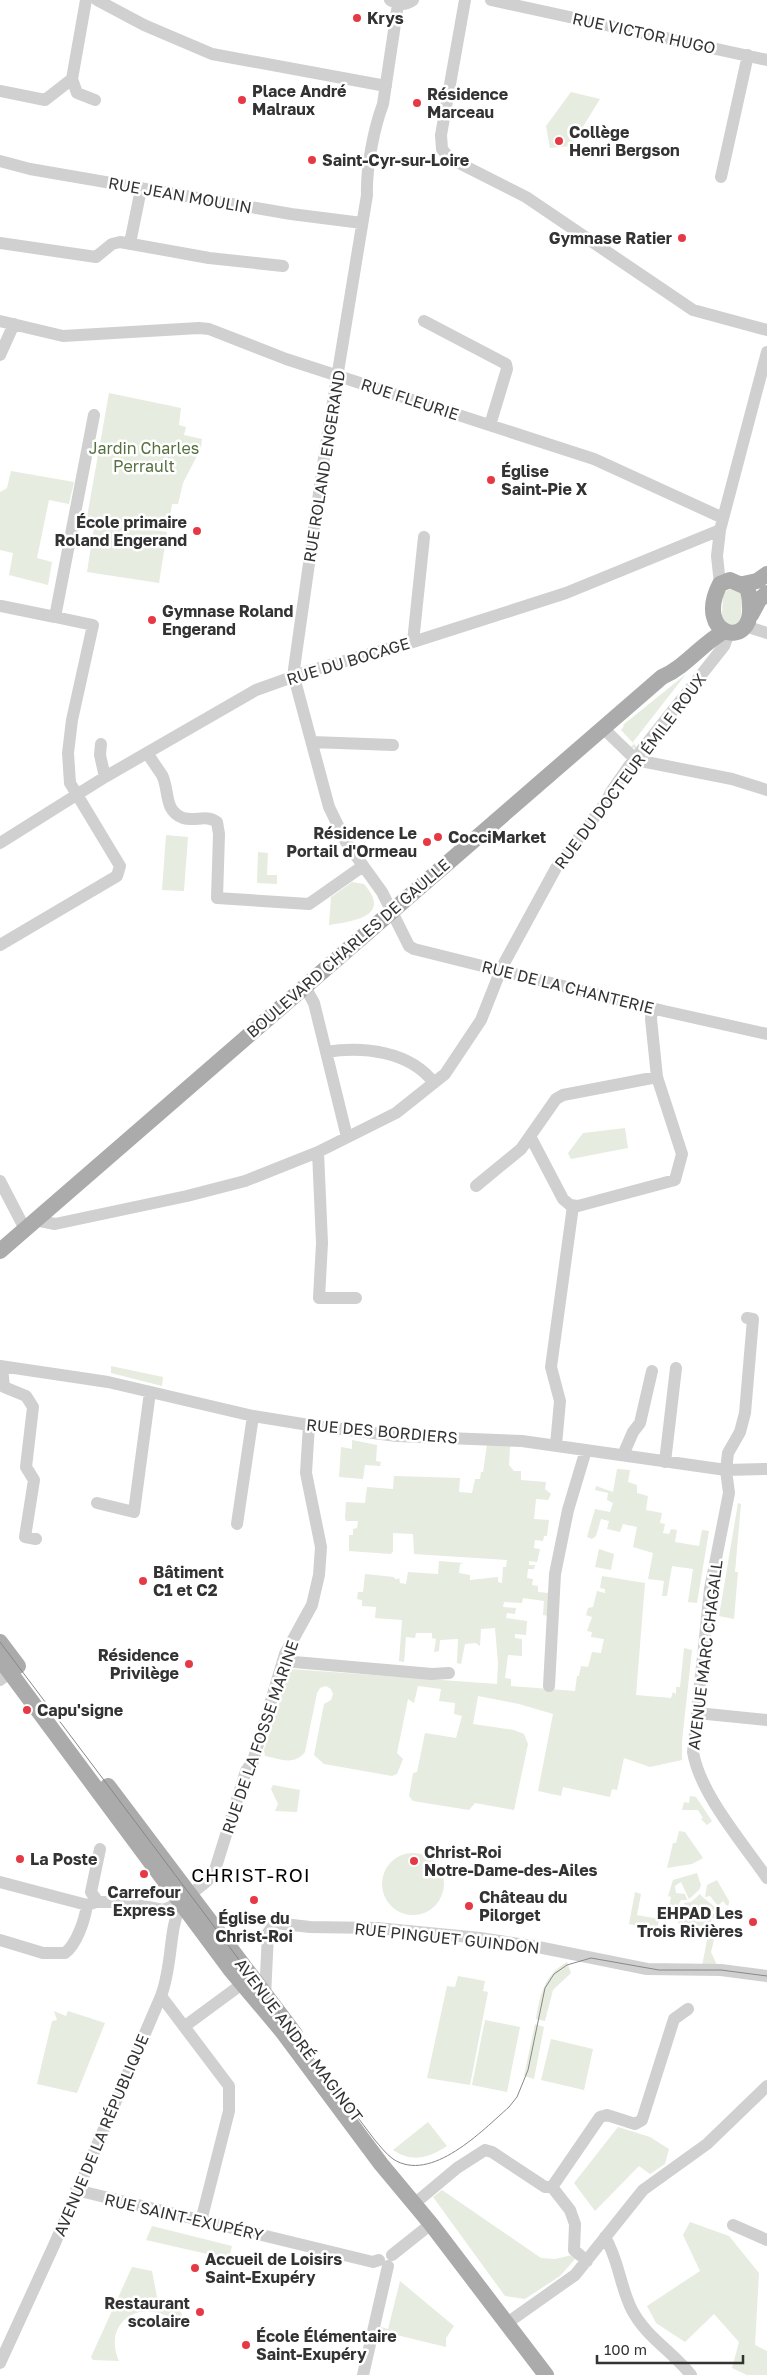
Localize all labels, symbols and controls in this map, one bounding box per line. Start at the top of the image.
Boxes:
place label: Krys [367,8,404,28]
street label: RUE VICTOR HUGO [571,8,717,58]
marker: Krys [351,12,363,24]
place label: Place André Malraux [252,81,346,119]
place label: Résidence Marceau [427,84,508,122]
marker: Place André Malraux [236,94,248,106]
marker: Résidence Marceau [411,97,423,109]
place label: Collège Henri Bergson [569,122,680,160]
marker: Collège Henri Bergson [553,135,565,147]
place label: Saint-Cyr-sur-Loire [322,150,469,170]
marker: Saint-Cyr-sur-Loire [306,154,318,166]
street label: RUE JEAN MOULIN [107,173,253,217]
place label: Gymnase Ratier [549,228,672,248]
marker: Gymnase Ratier [676,232,688,244]
street label: RUE ROLAND ENGERAND [299,368,349,564]
street label: RUE FLEURIE [358,374,462,424]
park label: Jardin Charles Perrault [89,438,199,476]
place label: Église Saint-Pie X [501,461,588,499]
marker: Église Saint-Pie X [485,474,497,486]
place label: École primaire Roland Engerand [55,512,187,550]
marker: École primaire Roland Engerand [191,525,203,537]
place label: Gymnase Roland Engerand [162,601,294,639]
marker: Gymnase Roland Engerand [146,614,158,626]
street label: RUE DU BOCAGE [284,633,412,689]
street label: RUE DU DOCTEUR ÉMILE ROUX [550,669,710,873]
place label: Résidence Le Portail d'Ormeau [286,823,417,861]
place label: CocciMarket [448,827,546,847]
marker: CocciMarket [432,831,444,843]
marker: Résidence Le Portail d'Ormeau [421,836,433,848]
street label: BOULEVARD CHARLES DE GAULLE [242,854,454,1042]
street label: RUE DE LA CHANTERIE [480,956,656,1018]
street label: RUE DES BORDIERS [306,1414,458,1448]
street label: AVENUE MARC CHAGALL [683,1559,727,1751]
place label: Bâtiment C1 et C2 [153,1562,224,1600]
marker: Bâtiment C1 et C2 [137,1575,149,1587]
street label: RUE DE LA FOSSE MARINE [217,1638,303,1836]
place label: Résidence Privilège [98,1645,179,1683]
marker: Résidence Privilège [183,1658,195,1670]
place label: Capu'signe [37,1700,123,1720]
marker: Capu'signe [21,1704,33,1716]
place label: Christ-Roi Notre-Dame-des-Ailes [424,1842,598,1880]
place label: La Poste [30,1849,97,1869]
marker: La Poste [14,1853,26,1865]
marker: Christ-Roi Notre-Dame-des-Ailes [408,1855,420,1867]
district label: CHRIST-ROI [191,1863,311,1886]
marker: Carrefour Express [138,1868,150,1880]
place label: Carrefour Express [107,1882,181,1920]
place label: Château du Pilorget [479,1887,567,1925]
marker: Église du Christ-Roi [248,1894,260,1906]
marker: Château du Pilorget [463,1900,475,1912]
place label: EHPAD Les Trois Rivières [637,1903,743,1941]
place label: Église du Christ-Roi [215,1908,293,1946]
marker: EHPAD Les Trois Rivières [747,1916,759,1928]
street label: RUE PINGUET GUINDON [353,1918,541,1958]
street label: AVENUE ANDRÉ MAGINOT [231,1954,367,2126]
street label: AVENUE DE LA RÉPUBLIQUE [49,2031,153,2239]
street label: RUE SAINT-EXUPÉRY [103,2189,266,2245]
place label: Accueil de Loisirs Saint-Exupéry [205,2249,342,2287]
marker: Accueil de Loisirs Saint-Exupéry [189,2262,201,2274]
place label: Restaurant scolaire [104,2293,190,2331]
marker: Restaurant scolaire [194,2306,206,2318]
place label: École Élémentaire Saint-Exupéry [256,2326,397,2364]
scale bar [597,2332,743,2364]
marker: École Élémentaire Saint-Exupéry [240,2339,252,2351]
text: 100 m [604,2340,647,2358]

